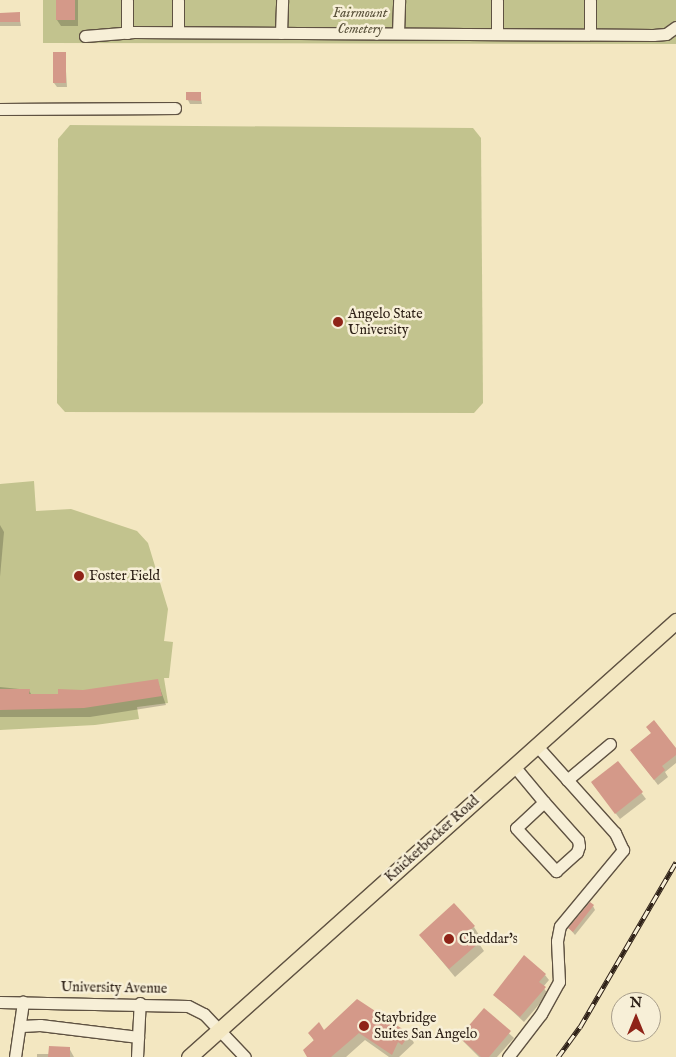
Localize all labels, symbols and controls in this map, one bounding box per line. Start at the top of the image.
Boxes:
park label: Fairmount Cemetery [333,5,387,38]
place label: Angelo State University [348,306,423,338]
marker: Angelo State University [332,316,344,328]
place label: Foster Field [89,568,160,584]
marker: Foster Field [73,570,85,582]
street label: Knickerbocker Road [381,792,483,886]
place label: Cheddar's [459,931,518,947]
marker: Cheddar's [443,933,455,945]
street label: University Avenue [61,979,167,997]
north arrow [611,992,661,1042]
text: N [630,994,642,1012]
place label: Staybridge Suites San Angelo [374,1010,477,1042]
marker: Staybridge Suites San Angelo [358,1020,370,1032]

